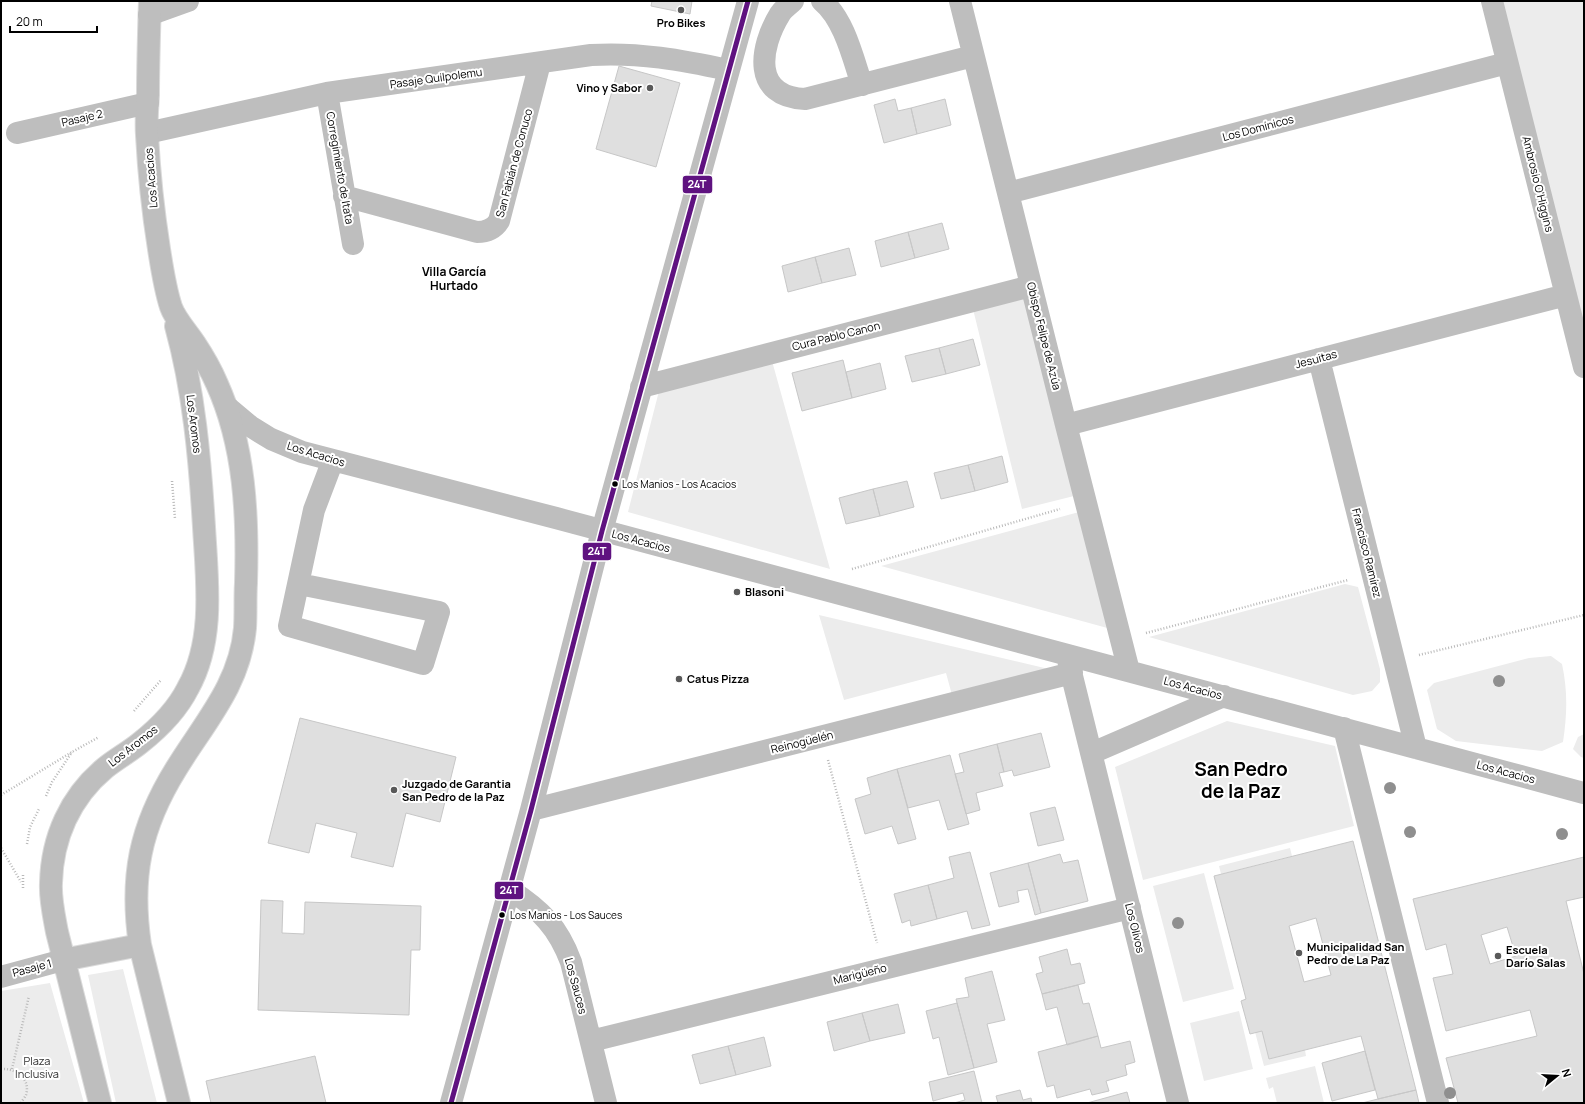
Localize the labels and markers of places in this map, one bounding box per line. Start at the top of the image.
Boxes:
marker: Pro Bikes [676,5,686,15]
place label: Pro Bikes [657,15,705,30]
place label: Vino y Sabor [576,80,643,95]
marker: Vino y Sabor [645,83,655,93]
place label: Los Manios - Los Acacios [622,477,736,491]
marker: Los Manios - Los Acacios [610,479,620,489]
place label: Blasoni [745,584,784,599]
marker: Blasoni [732,587,742,597]
place label: Catus Pizza [687,671,749,686]
marker: Catus Pizza [674,674,684,684]
place label: Juzgado de Garantia San Pedro de la Paz [402,776,511,804]
marker: Juzgado de Garantia San Pedro de la Paz [389,785,399,795]
place label: Los Manios - Los Sauces [510,908,622,922]
marker: Los Manios - Los Sauces [497,910,507,920]
place label: Municipalidad San Pedro de La Paz [1307,939,1404,967]
place label: Escuela Darío Salas [1506,942,1566,970]
marker: Municipalidad San Pedro de La Paz [1294,948,1304,958]
marker: Escuela Darío Salas [1493,951,1503,961]

